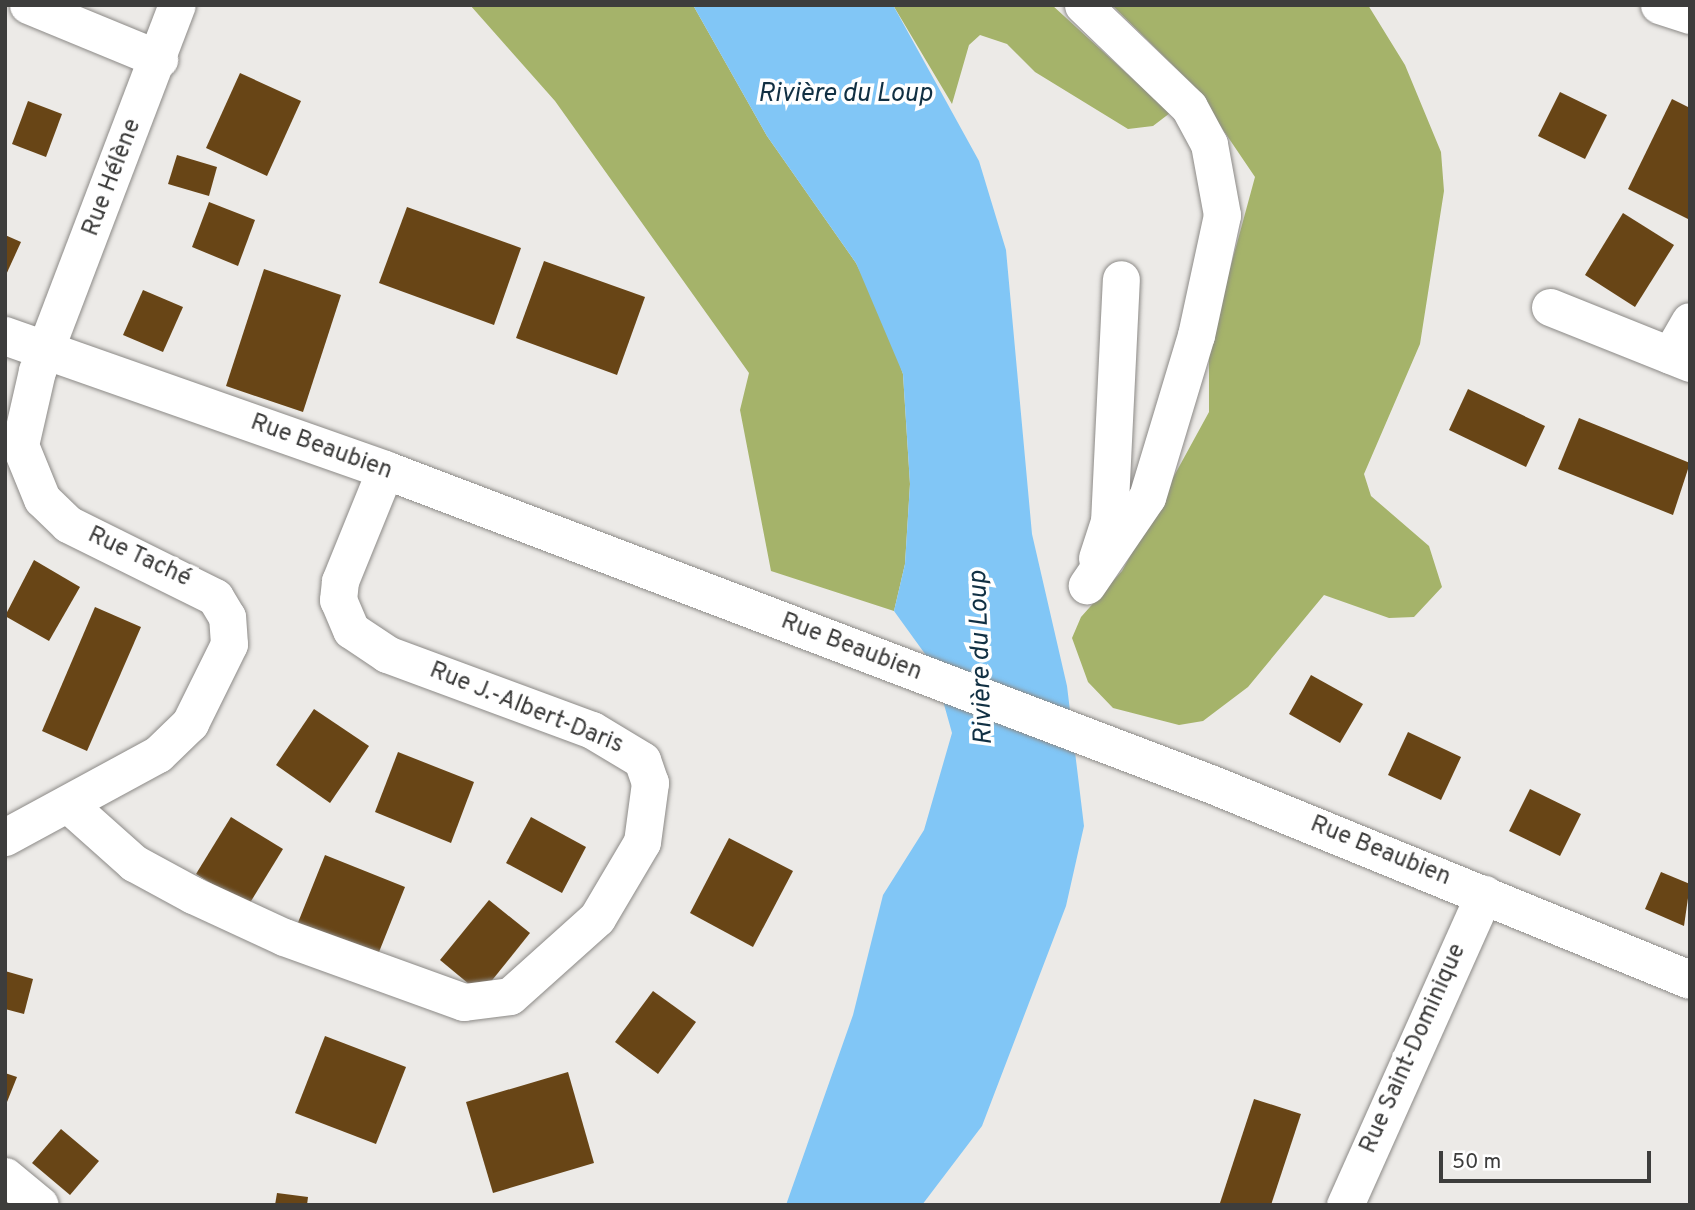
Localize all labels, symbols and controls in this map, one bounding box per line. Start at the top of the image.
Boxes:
water label: Rivière du Loup [758,79,932,111]
street label: Rue Hélène [77,115,149,241]
street label: Rue Beaubien [246,409,396,487]
street label: Rue Taché [82,521,196,595]
water label: Rivière du Loup [963,570,1001,746]
street label: Rue Beaubien [776,608,926,688]
street label: Rue J.-Albert-Daris [425,657,627,761]
street label: Rue Beaubien [1306,811,1454,893]
street label: Rue Saint-Dominique [1355,940,1473,1158]
scale bar [1443,1136,1655,1180]
text: 50 m [1452,1149,1501,1176]

